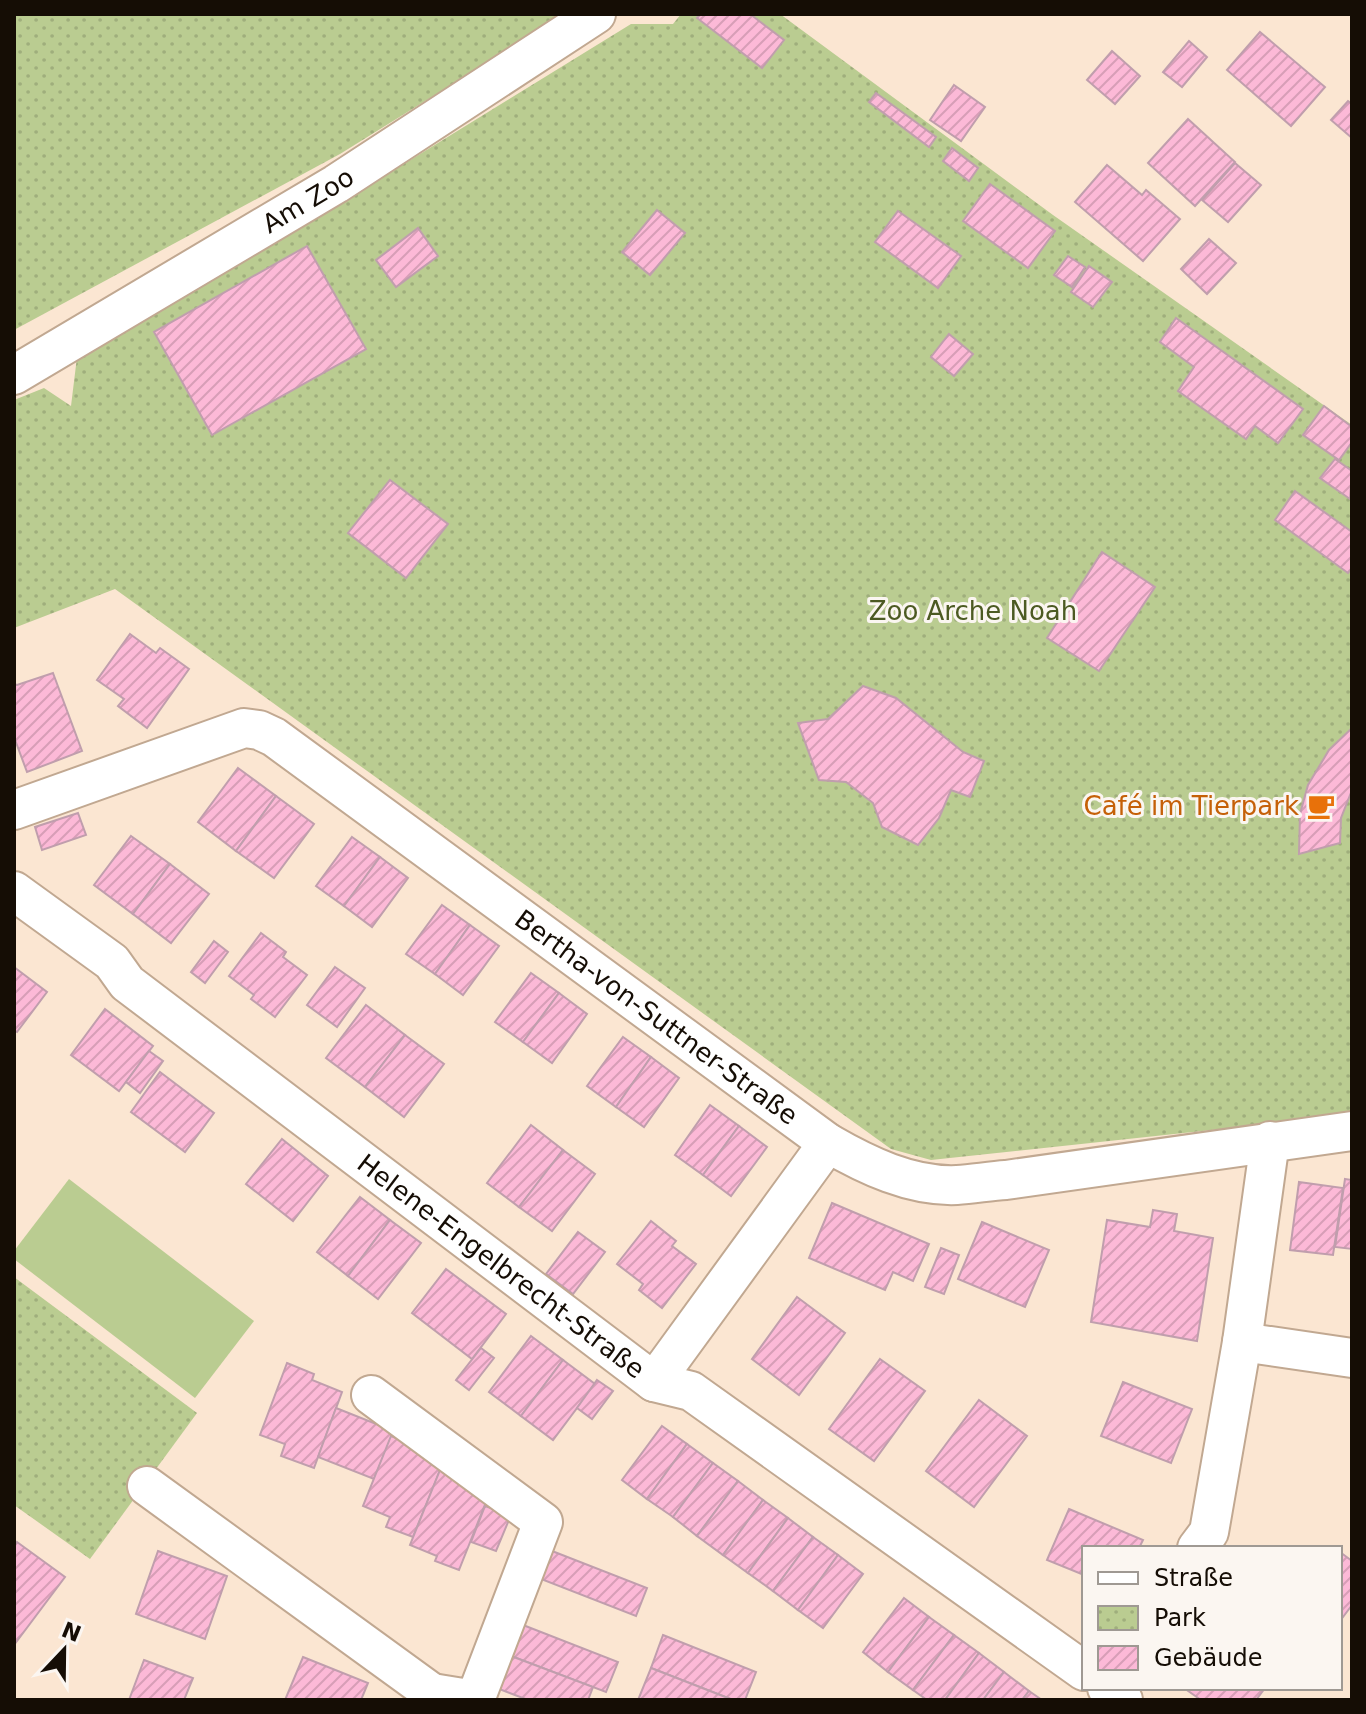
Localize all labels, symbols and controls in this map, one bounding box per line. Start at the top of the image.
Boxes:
street label: Am Zoo [257,162,359,239]
park label: Zoo Arche Noah [869,596,1077,626]
place label: Café im Tierpark [1084,791,1299,821]
cafe icon: Café im Tierpark [1306,791,1336,821]
street label: Bertha-von-Suttner-Straße [509,904,804,1131]
street label: Helene-Engelbrecht-Straße [352,1148,650,1384]
legend [1082,1546,1342,1690]
text: Straße [1154,1564,1233,1592]
text: Park [1154,1604,1206,1632]
north arrow [24,1610,104,1690]
text: N [58,1617,85,1647]
text: Gebäude [1154,1644,1263,1672]

